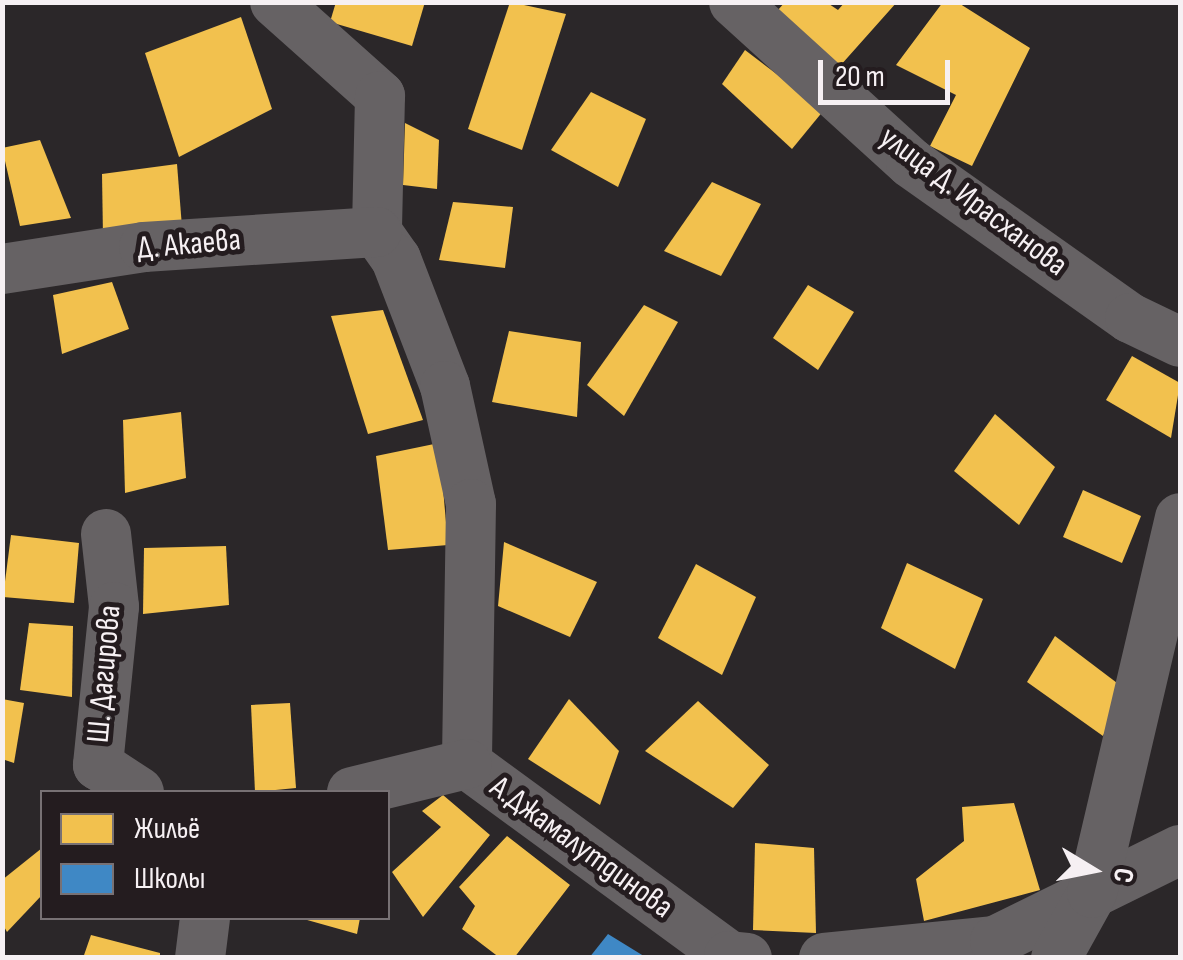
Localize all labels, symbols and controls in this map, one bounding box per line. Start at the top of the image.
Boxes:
scale bar [823,40,956,102]
text: 20 m [835,59,885,95]
street label: улица Д. Ирасханова [872,119,1074,285]
street label: Д. Акаева [136,221,242,269]
street label: Ш. Дагирова [80,604,130,744]
street label: А.Джамалутдинова [482,769,680,927]
legend [40,790,390,920]
text: Жильё [134,811,200,847]
north arrow [1043,820,1143,920]
text: Школы [134,861,205,897]
text: С [1106,865,1141,885]

